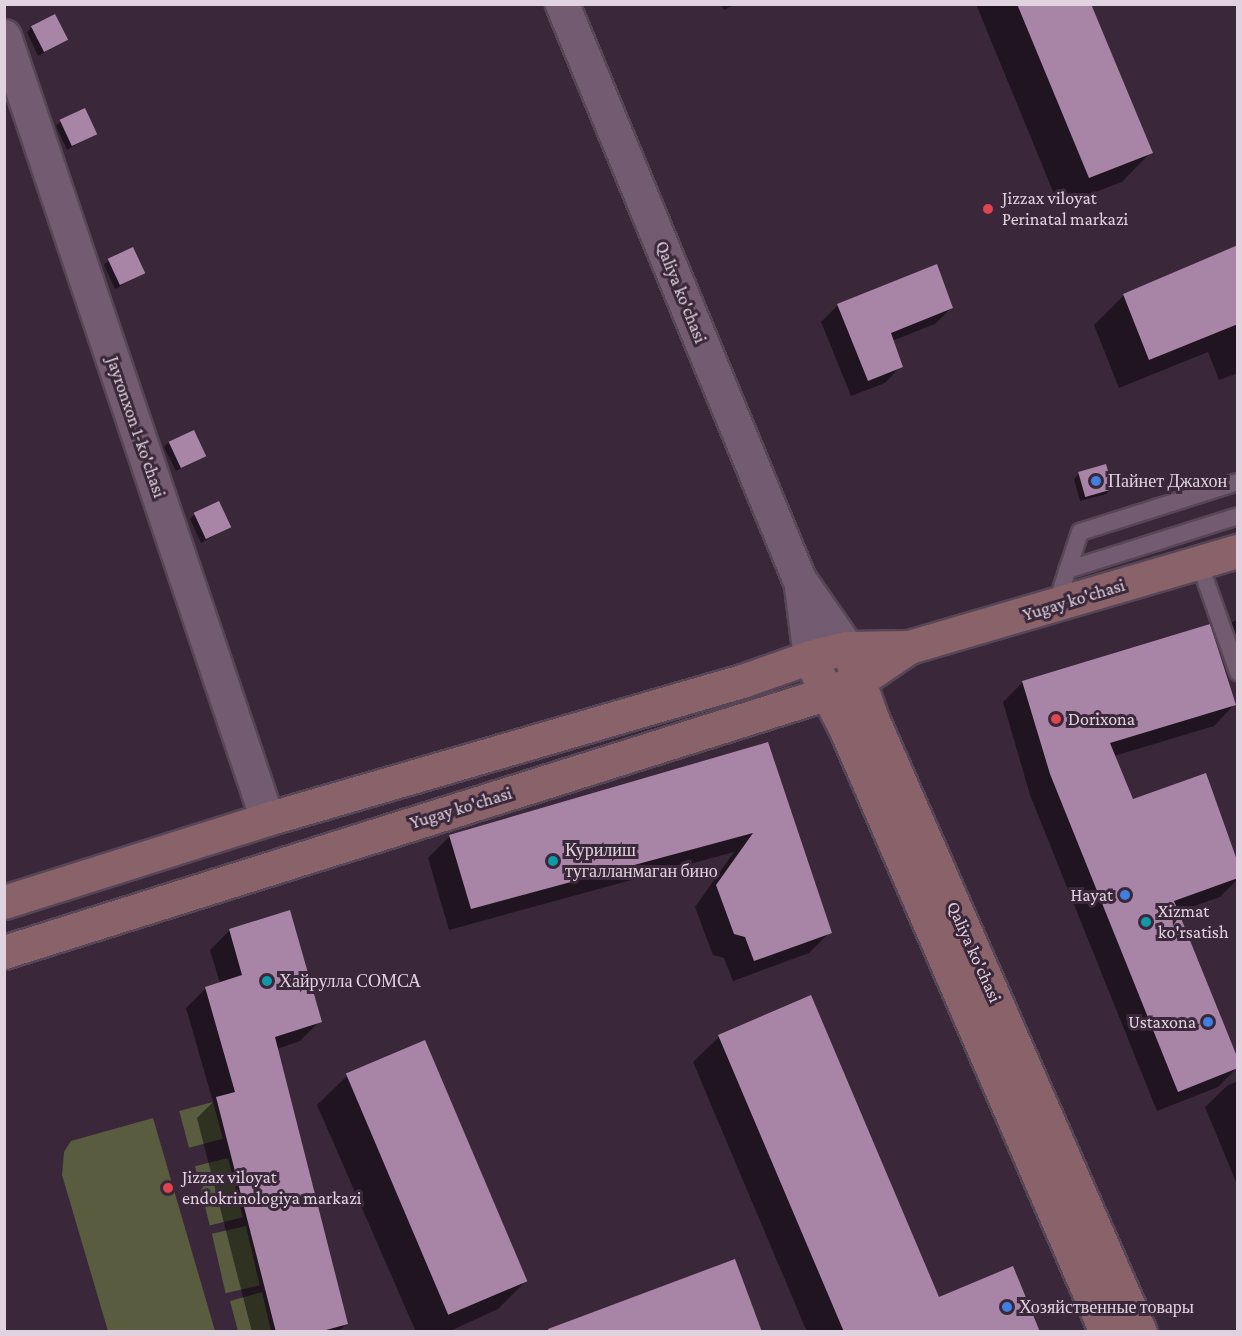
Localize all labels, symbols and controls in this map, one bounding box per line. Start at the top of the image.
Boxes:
place label: Jizzax viloyat Perinatal markazi [1002,188,1128,230]
marker: Jizzax viloyat Perinatal markazi [979,200,997,218]
street label: Qaliya ko'chasi [651,238,711,346]
street label: Jayronxon 1-ko'chasi [102,354,170,500]
place label: Пайнет Джахон [1108,470,1227,492]
marker: Пайнет Джахон [1089,474,1103,488]
street label: Yugay ko'chasi [1020,574,1128,626]
place label: Dorixona [1068,708,1135,730]
marker: Dorixona [1049,712,1063,726]
street label: Yugay ko'chasi [407,782,515,834]
place label: Курилиш тугалланмаган бино [565,840,718,882]
marker: Курилиш тугалланмаган бино [546,854,560,868]
place label: Hayat [1070,884,1113,906]
marker: Hayat [1118,888,1132,902]
street label: Qaliya ko'chasi [942,898,1006,1006]
place label: Xizmat ko'rsatish [1158,901,1229,944]
marker: Xizmat ko'rsatish [1139,915,1153,929]
place label: Хайрулла СОМСА [279,970,421,992]
marker: Хайрулла СОМСА [260,974,274,988]
place label: Ustaxona [1128,1011,1196,1033]
marker: Ustaxona [1201,1015,1215,1029]
place label: Jizzax viloyat endokrinologiya markazi [182,1167,361,1210]
marker: Jizzax viloyat endokrinologiya markazi [159,1179,177,1197]
place label: Хозяйственные товары [1019,1296,1194,1318]
marker: Хозяйственные товары [1000,1300,1014,1314]

